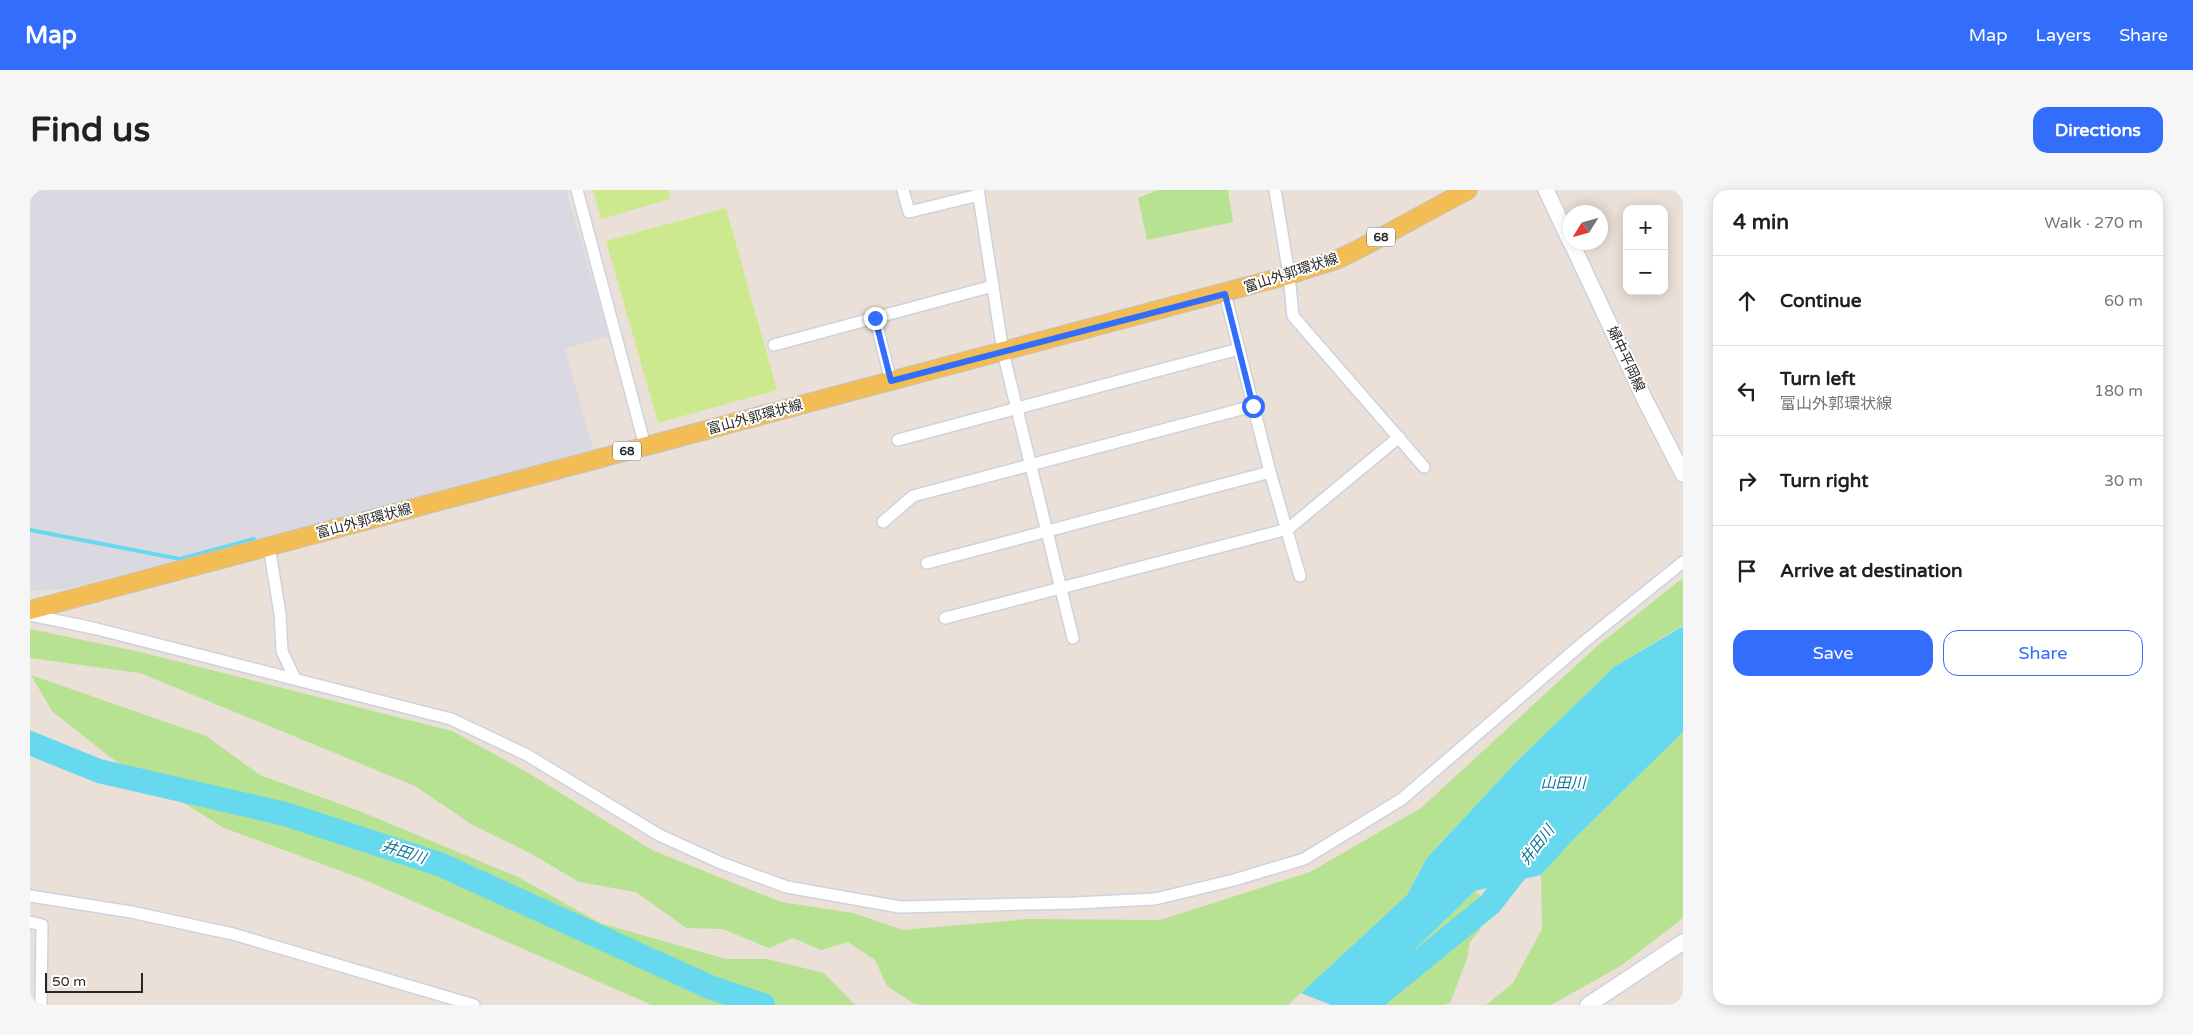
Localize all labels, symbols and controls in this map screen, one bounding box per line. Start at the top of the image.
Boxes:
text: Map [25,21,77,50]
text: Map [1969,24,2008,46]
text: Layers [2036,24,2091,46]
text: Share [2119,24,2168,46]
button: Directions [2033,107,2163,153]
text: Find us [30,109,150,151]
north arrow [1563,205,1608,250]
map controls [1623,205,1668,295]
button: + [1623,205,1668,250]
text: 4 min [1733,210,1789,235]
text: Walk · 270 m [2044,213,2143,233]
road number: 68 [1367,228,1395,246]
street label: 富山外郭環状線 [1242,250,1340,296]
button: − [1623,250,1668,295]
icon: ahead [1733,287,1761,315]
text: Continue [1780,290,1862,312]
text: 60 m [2104,291,2143,311]
route end [864,307,887,330]
street label: 婦中平岡線 [1604,324,1648,394]
text: Turn left [1780,368,1856,390]
icon: left [1733,377,1761,405]
text: 180 m [2094,381,2143,401]
text: 富山外郭環状線 [1780,394,1892,414]
route start [1242,395,1265,418]
street label: 富山外郭環状線 [705,396,805,438]
road number: 68 [613,442,641,460]
icon: right [1733,467,1761,495]
text: Turn right [1780,470,1868,492]
text: 30 m [2104,471,2143,491]
street label: 富山外郭環状線 [314,500,414,542]
icon: arrive [1733,557,1761,585]
text: Arrive at destination [1780,560,1963,582]
button: Save [1733,630,1933,676]
button: Share [1943,630,2143,676]
water label: 山田川 [1540,774,1587,792]
water label: 井田川 [1516,820,1559,868]
water label: 井田川 [380,836,430,868]
scale bar [45,970,142,993]
text: 50 m [52,973,86,990]

